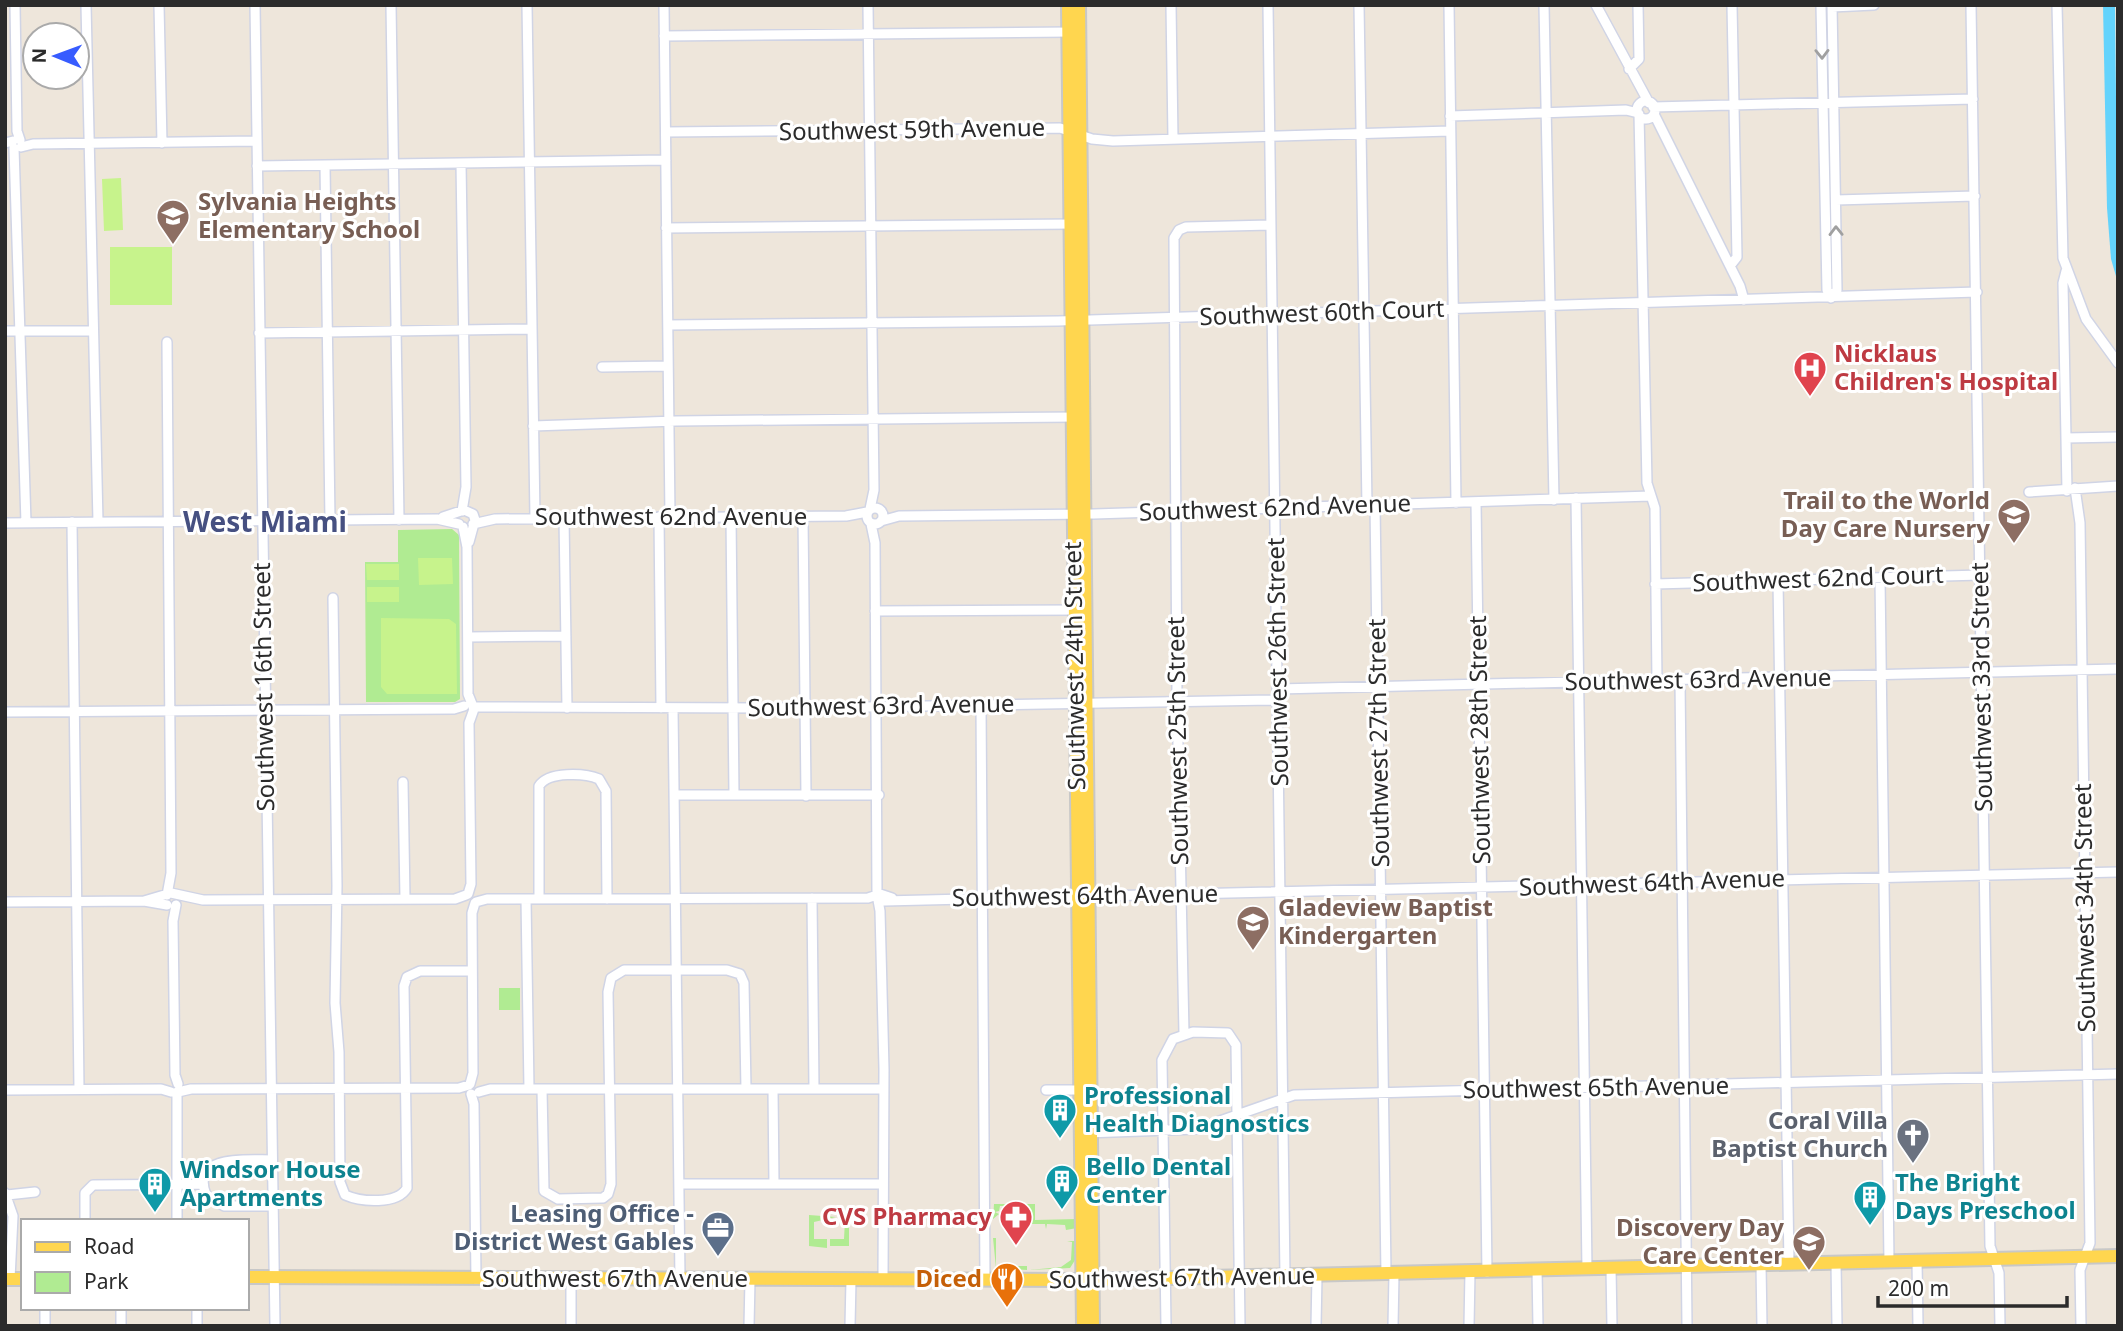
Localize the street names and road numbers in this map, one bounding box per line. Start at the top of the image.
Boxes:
street label: Southwest 59th Avenue [779,110,1045,147]
street label: Southwest 60th Court [1199,291,1445,332]
street label: Southwest 62nd Avenue [1138,485,1412,528]
street label: Southwest 62nd Avenue [535,499,807,532]
street label: Southwest 26th Street [1258,537,1295,787]
street label: Southwest 24th Street [1055,541,1092,791]
street label: Southwest 62nd Court [1692,557,1944,598]
street label: Southwest 16th Street [244,562,281,812]
street label: Southwest 33rd Street [1962,562,1999,812]
street label: Southwest 28th Street [1460,615,1497,865]
street label: Southwest 25th Street [1158,616,1195,866]
street label: Southwest 27th Street [1359,618,1396,868]
street label: Southwest 63rd Avenue [1564,660,1832,697]
street label: Southwest 63rd Avenue [747,686,1015,723]
street label: Southwest 34th Street [2065,783,2102,1033]
street label: Southwest 64th Avenue [1518,860,1786,903]
street label: Southwest 64th Avenue [952,876,1218,913]
street label: Southwest 65th Avenue [1463,1068,1729,1105]
street label: Southwest 67th Avenue [1049,1258,1315,1295]
street label: Southwest 67th Avenue [482,1261,748,1294]

